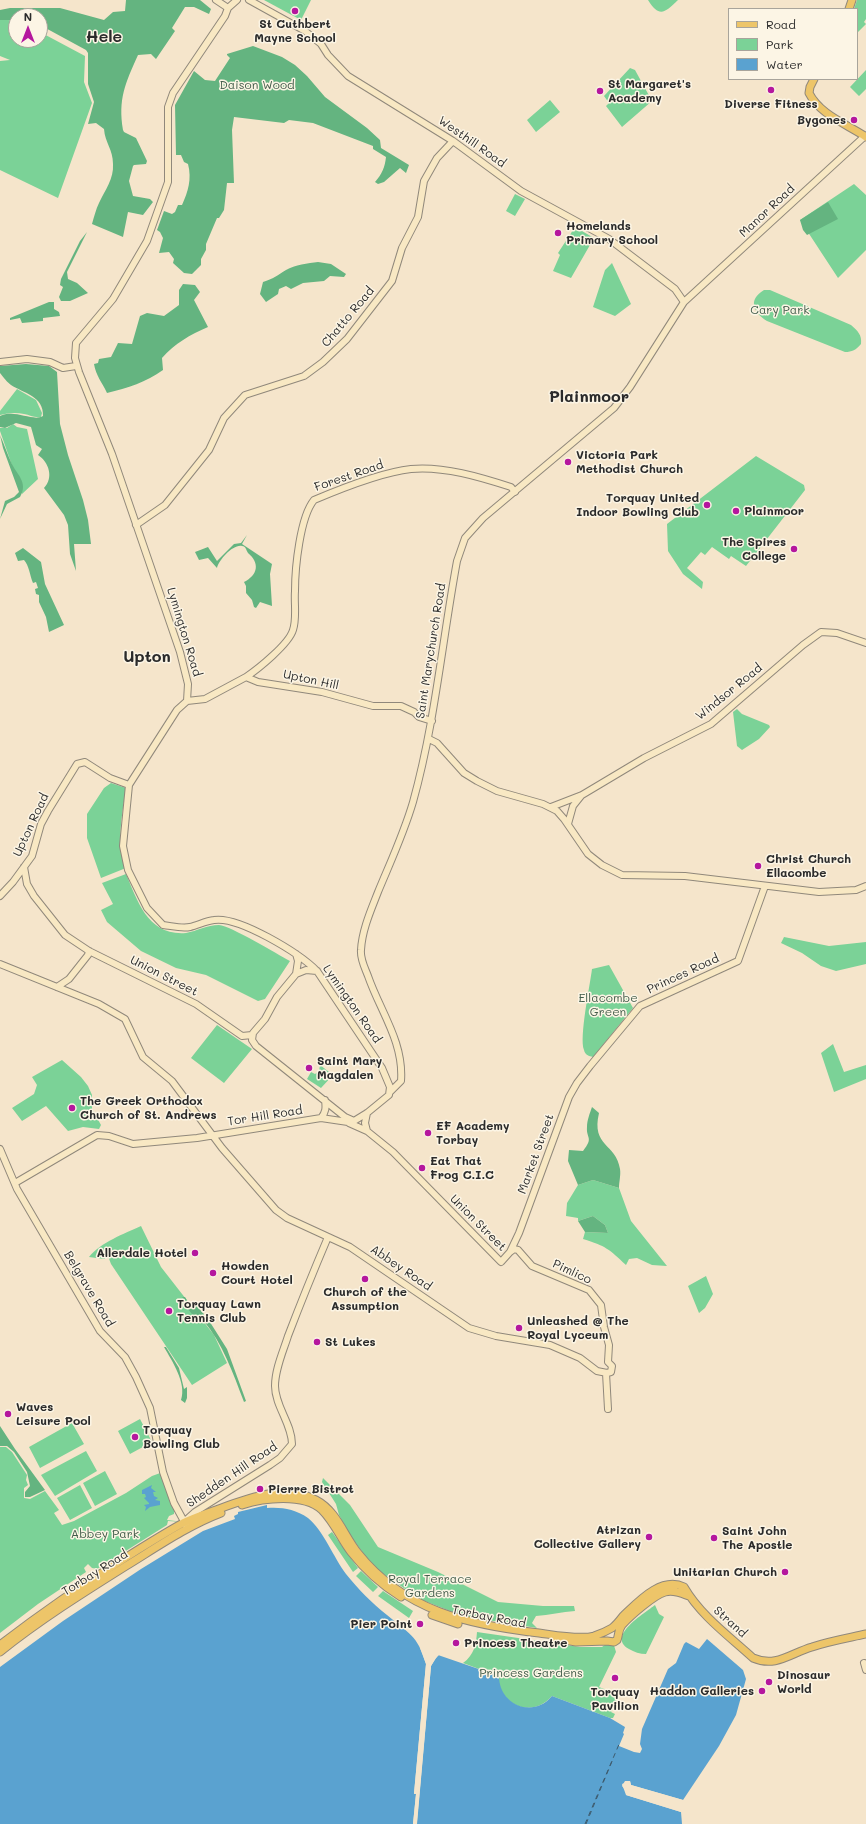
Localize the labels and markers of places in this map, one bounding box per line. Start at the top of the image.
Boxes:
marker: St Cuthbert Mayne School [290,6,300,16]
place label: St Cuthbert Mayne School [254,17,336,45]
place label: St Margaret's Academy [608,77,691,105]
marker: Diverse Fitness [766,85,776,95]
marker: St Margaret's Academy [595,86,605,96]
place label: Diverse Fitness [724,97,818,111]
place label: Bygones [797,113,846,127]
marker: Bygones [849,115,859,125]
place label: Homelands Primary School [566,219,658,247]
marker: Homelands Primary School [553,228,563,238]
place label: Victoria Park Methodist Church [576,448,683,476]
marker: Victoria Park Methodist Church [563,457,573,467]
place label: Torquay United Indoor Bowling Club [576,491,699,519]
marker: Torquay United Indoor Bowling Club [702,500,712,510]
place label: Plainmoor [744,504,804,518]
marker: Plainmoor [731,506,741,516]
place label: The Spires College [722,535,786,563]
marker: The Spires College [789,544,799,554]
place label: Christ Church Ellacombe [766,852,851,880]
marker: Christ Church Ellacombe [753,861,763,871]
place label: Saint Mary Magdalen [317,1054,382,1082]
marker: Saint Mary Magdalen [304,1063,314,1073]
place label: The Greek Orthodox Church of St. Andrews [80,1094,217,1122]
marker: The Greek Orthodox Church of St. Andrews [67,1103,77,1113]
place label: EF Academy Torbay [436,1119,509,1147]
marker: EF Academy Torbay [423,1128,433,1138]
place label: Eat That Frog C.I.C [430,1154,494,1182]
marker: Eat That Frog C.I.C [417,1163,427,1173]
place label: Allerdale Hotel [96,1246,187,1260]
marker: Allerdale Hotel [190,1248,200,1258]
place label: Howden Court Hotel [221,1259,293,1287]
marker: Howden Court Hotel [208,1268,218,1278]
marker: Church of the Assumption [360,1274,370,1284]
place label: Church of the Assumption [323,1285,407,1313]
place label: Torquay Lawn Tennis Club [177,1297,261,1325]
marker: Torquay Lawn Tennis Club [164,1306,174,1316]
place label: Unleashed @ The Royal Lyceum [527,1314,629,1342]
marker: Unleashed @ The Royal Lyceum [514,1323,524,1333]
place label: St Lukes [325,1335,376,1349]
marker: St Lukes [312,1337,322,1347]
place label: Waves Leisure Pool [16,1400,91,1428]
marker: Waves Leisure Pool [3,1409,13,1419]
place label: Torquay Bowling Club [143,1423,220,1451]
marker: Torquay Bowling Club [130,1432,140,1442]
place label: Pierre Bistrot [268,1482,354,1496]
marker: Pierre Bistrot [255,1484,265,1494]
place label: Atrizan Collective Gallery [534,1523,641,1551]
place label: Saint John The Apostle [722,1524,793,1552]
marker: Atrizan Collective Gallery [644,1532,654,1542]
marker: Saint John The Apostle [709,1533,719,1543]
place label: Unitarian Church [673,1565,777,1579]
marker: Unitarian Church [780,1567,790,1577]
place label: Pier Point [350,1617,412,1631]
marker: Pier Point [415,1619,425,1629]
place label: Princess Theatre [464,1636,567,1650]
marker: Princess Theatre [451,1638,461,1648]
place label: Dinosaur World [777,1668,830,1696]
marker: Torquay Pavilion [610,1673,620,1683]
marker: Dinosaur World [764,1677,774,1687]
place label: Haddon Galleries [650,1684,754,1698]
place label: Torquay Pavilion [590,1685,640,1713]
marker: Haddon Galleries [757,1686,767,1696]

